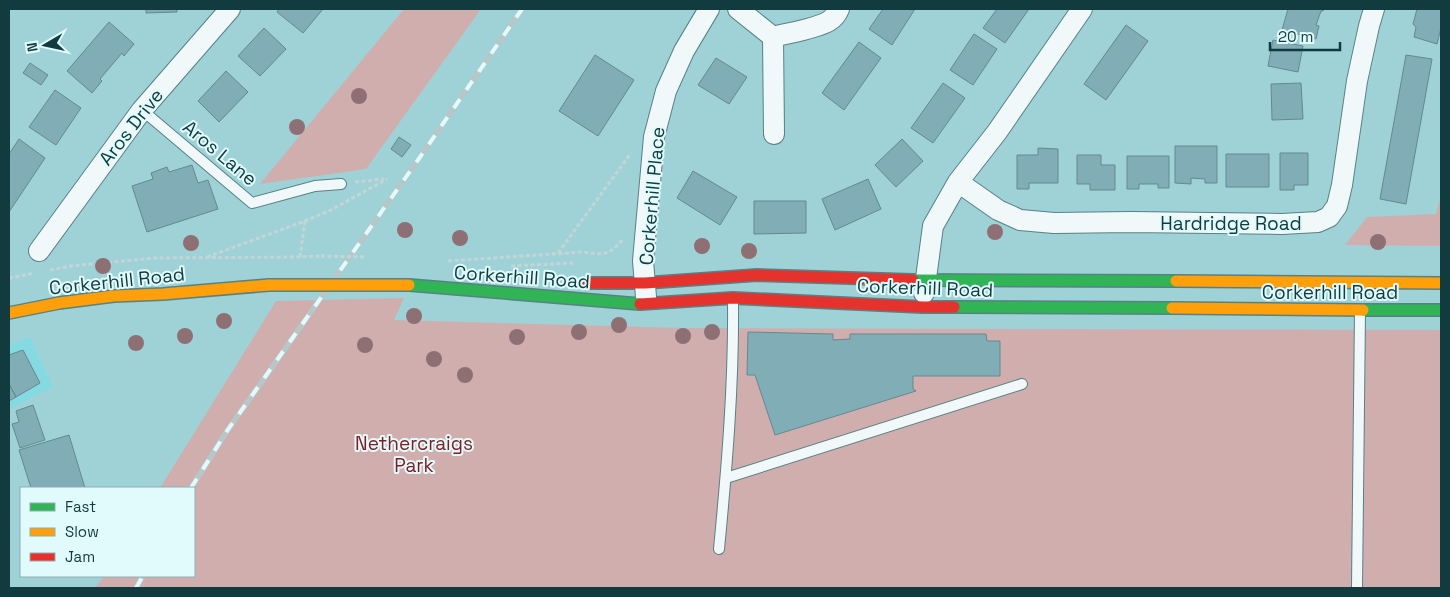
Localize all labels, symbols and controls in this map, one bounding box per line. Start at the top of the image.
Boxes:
north arrow [20,20,70,70]
scale bar [1270,20,1340,52]
text: 20 m [1278,27,1313,46]
text: N [23,41,42,53]
street label: Aros Drive [93,83,169,171]
street label: Aros Lane [178,115,262,191]
street label: Corkerhill Place [633,126,671,266]
street label: Hardridge Road [1160,211,1302,236]
street label: Corkerhill Road [453,260,591,294]
street label: Corkerhill Road [48,261,186,301]
street label: Corkerhill Road [856,273,994,303]
street label: Corkerhill Road [1262,280,1398,305]
park label: Nethercraigs Park [355,431,473,478]
legend [20,487,195,577]
text: Fast [65,497,96,516]
text: Slow [65,522,99,541]
text: Jam [65,547,95,566]

